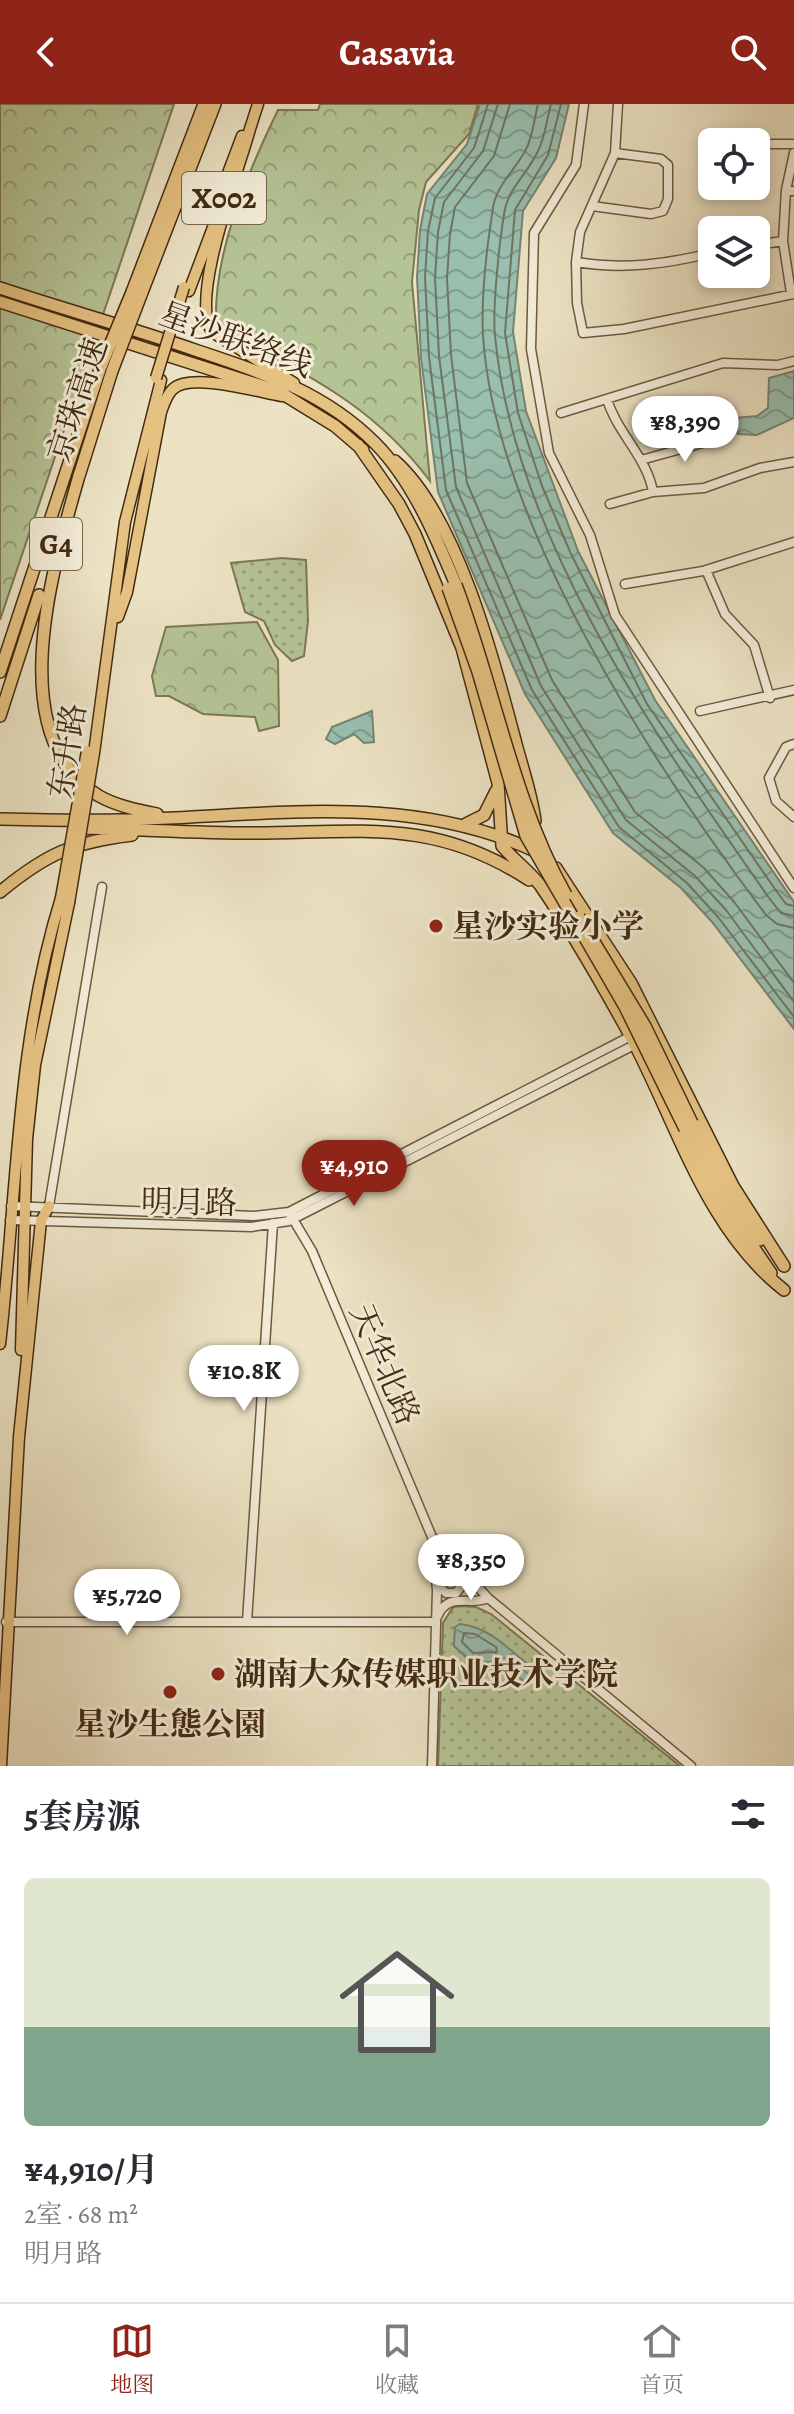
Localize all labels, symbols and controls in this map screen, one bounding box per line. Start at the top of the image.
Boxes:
text: Casavia [339,28,455,77]
icon: back [24,30,68,74]
icon: search [726,30,770,74]
map controls [698,128,770,288]
button: locate [698,128,770,200]
road number: X002 [182,172,266,224]
button: layers [698,216,770,288]
street label: 星沙联络线 [153,291,319,387]
street label: 京珠高速 [36,332,118,468]
pin: ¥8,390 [620,396,750,464]
text: ¥8,390 [650,404,720,439]
road number: G4 [30,518,82,570]
street label: 东升路 [38,700,96,802]
place label: 星沙实验小学 [452,904,644,948]
marker: 星沙实验小学 [427,917,445,935]
pin: ¥4,910 [289,1140,419,1208]
text: ¥4,910 [320,1148,388,1183]
street label: 明月路 [141,1179,237,1225]
street label: 天华北路 [340,1296,430,1432]
pin: ¥10.8K [179,1345,309,1413]
text: ¥10.8K [207,1353,281,1388]
pin: ¥8,350 [406,1534,536,1602]
text: ¥8,350 [436,1542,506,1577]
pin: ¥5,720 [62,1569,192,1637]
text: ¥5,720 [92,1577,162,1612]
place label: 湖南大众传媒职业技术学院 [234,1652,618,1696]
marker: 湖南大众传媒职业技术学院 [209,1665,227,1683]
marker: 星沙生態公園 [161,1683,179,1701]
place label: 星沙生態公園 [74,1702,266,1746]
icon: filters [726,1792,770,1836]
text: 5套房源 [24,1793,141,1840]
icon: home [325,1930,469,2074]
text: ¥4,910/月 [24,2146,159,2193]
text: 2室 · 68 m² [24,2197,138,2232]
text: 明月路 [24,2236,102,2271]
tab: 地图 [110,2319,154,2400]
tab: 收藏 [375,2319,419,2400]
tab: 首页 [640,2319,684,2400]

